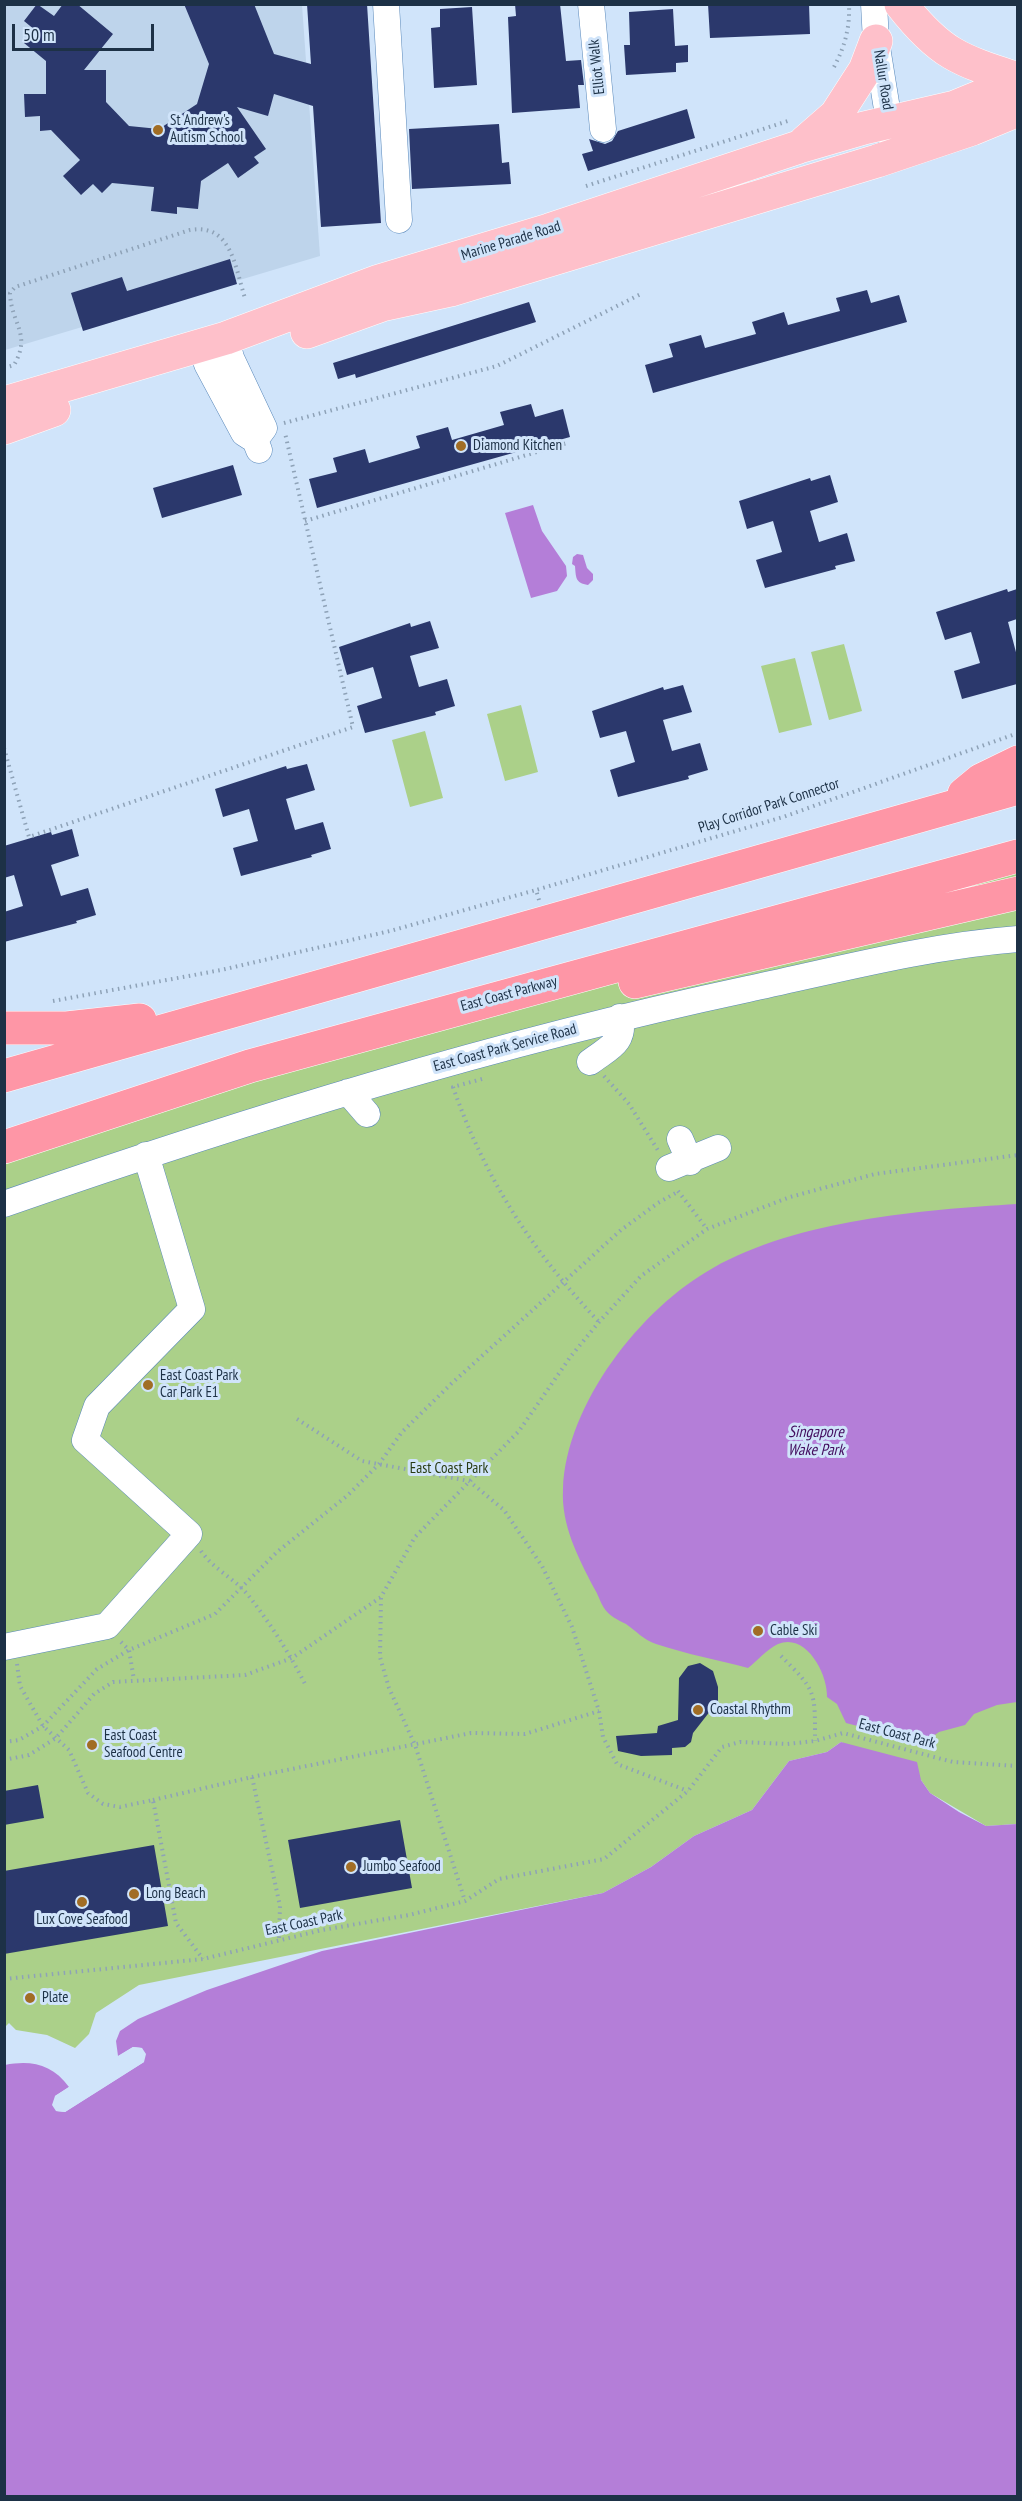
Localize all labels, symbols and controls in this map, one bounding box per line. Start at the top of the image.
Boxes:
scale bar [15,12,158,50]
text: 50 m [23,23,55,46]
street label: Elliot Walk [585,39,609,95]
street label: Nallur Road [869,49,897,111]
place label: St Andrew's Autism School [170,112,244,147]
marker: St Andrew's Autism School [151,123,165,137]
street label: Marine Parade Road [459,217,563,265]
place label: Diamond Kitchen [473,437,562,455]
marker: Diamond Kitchen [454,439,468,453]
street label: Play Corridor Park Connector [696,775,842,837]
street label: East Coast Parkway [459,973,559,1015]
street label: East Coast Park Service Road [431,1020,579,1076]
place label: East Coast Park Car Park E1 [160,1367,238,1402]
marker: East Coast Park Car Park E1 [141,1378,155,1392]
water label: Singapore Wake Park [788,1422,844,1460]
park label: East Coast Park [410,1460,488,1478]
place label: Cable Ski [770,1622,818,1640]
marker: Cable Ski [751,1624,765,1638]
place label: Coastal Rhythm [710,1701,791,1719]
marker: Coastal Rhythm [691,1703,705,1717]
street label: East Coast Park [857,1715,937,1753]
place label: East Coast Seafood Centre [104,1727,183,1762]
marker: East Coast Seafood Centre [85,1738,99,1752]
place label: Jumbo Seafood [363,1858,441,1876]
marker: Jumbo Seafood [344,1860,358,1874]
place label: Long Beach [146,1885,205,1903]
marker: Long Beach [127,1887,141,1901]
marker: Lux Cove Seafood [75,1895,89,1909]
street label: East Coast Park [264,1906,344,1940]
place label: Lux Cove Seafood [36,1911,128,1929]
place label: Plate [42,1989,68,2007]
marker: Plate [23,1991,37,2005]

